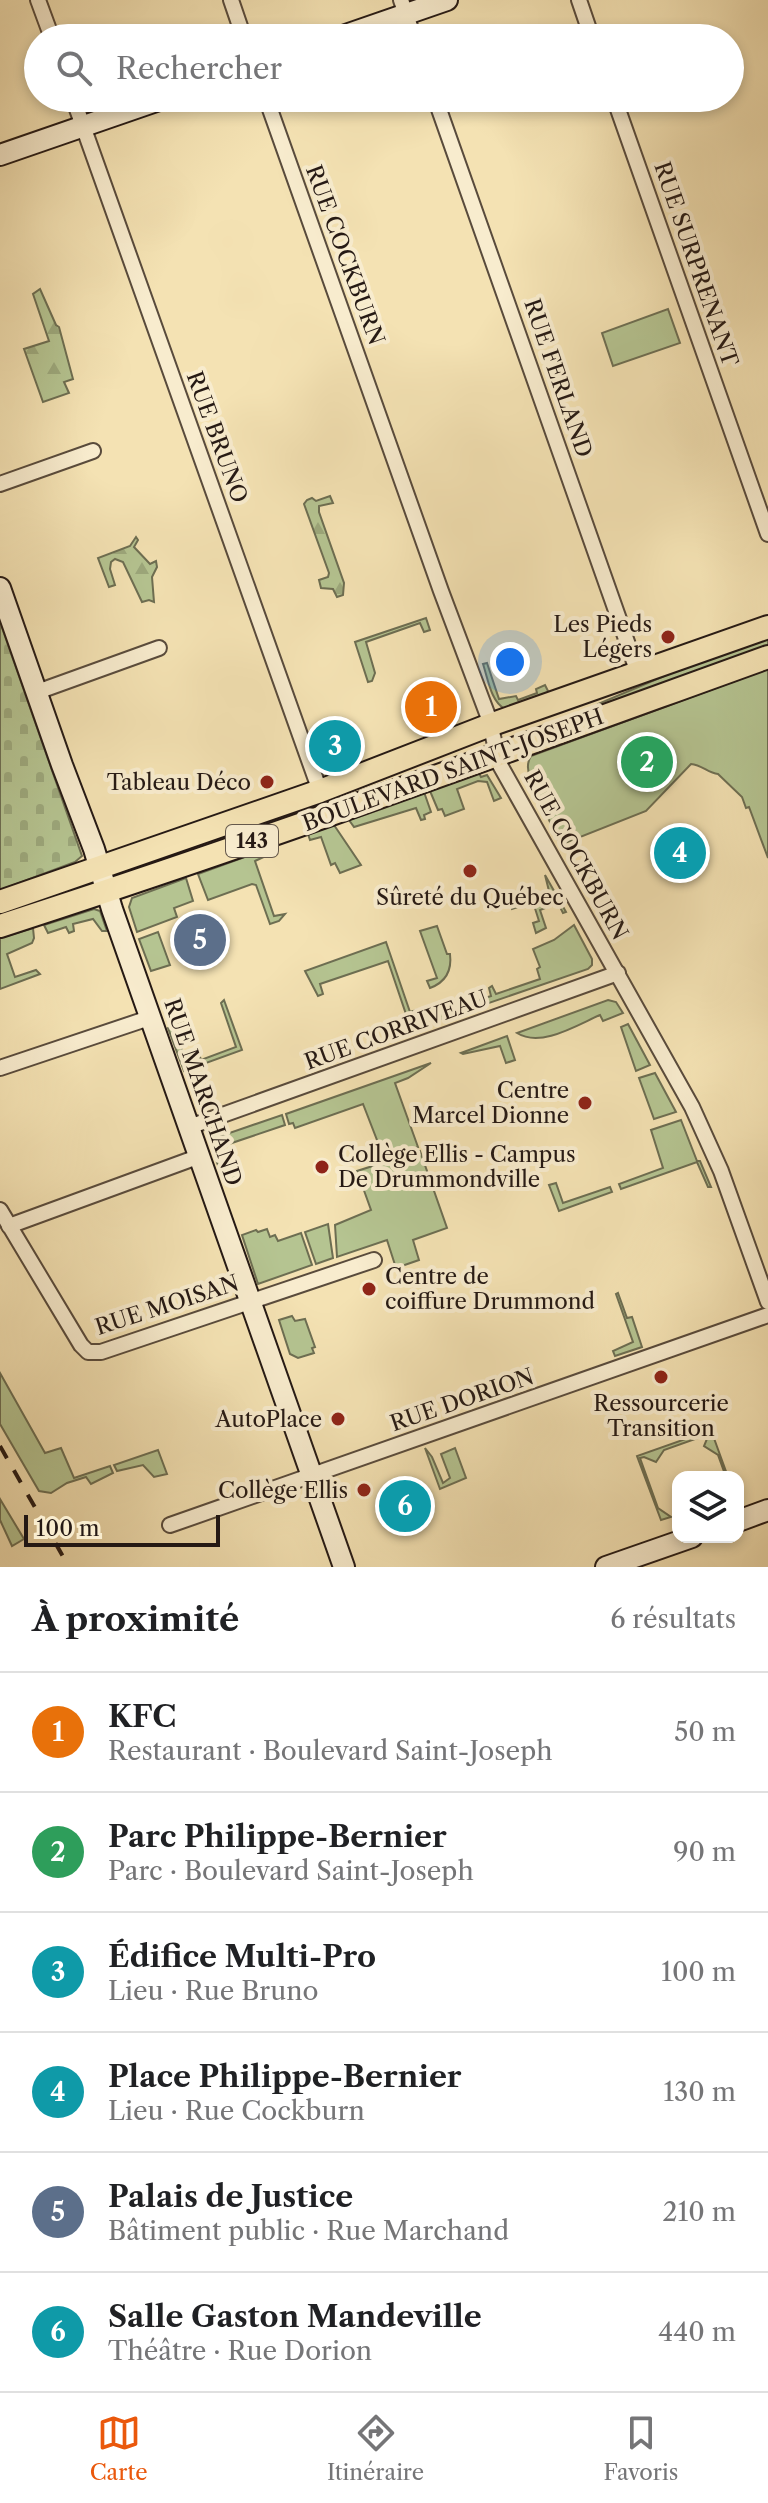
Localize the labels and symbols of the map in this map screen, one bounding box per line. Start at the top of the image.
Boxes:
street label: RUE SURPRENANT [648,158,744,370]
street label: RUE COCKBURN [300,161,390,349]
street label: RUE FERLAND [518,295,598,461]
street label: RUE BRUNO [181,367,253,507]
place label: Les Pieds Légers [553,611,652,663]
marker: Les Pieds Légers [659,628,677,646]
your location [490,642,530,682]
pin: 1 [405,677,457,737]
street label: BOULEVARD SAINT-JOSEPH [299,703,607,837]
pin: 3 [309,716,361,776]
pin: 2 [621,732,673,792]
street label: RUE COCKBURN [518,766,634,944]
place label: Tableau Déco [107,769,251,796]
marker: Tableau Déco [258,773,276,791]
pin: 4 [654,823,706,883]
road number: 143 [226,825,278,857]
marker: Sûreté du Québec [461,862,479,880]
place label: Sûreté du Québec [376,884,564,911]
pin: 5 [174,910,226,970]
street label: RUE CORRIVEAU [301,984,491,1076]
street label: RUE MARCHAND [158,995,248,1189]
place label: Centre Marcel Dionne [412,1077,569,1129]
marker: Centre Marcel Dionne [576,1094,594,1112]
place label: Collège Ellis - Campus De Drummondville [338,1141,576,1193]
marker: Collège Ellis - Campus De Drummondville [313,1158,331,1176]
place label: Centre de coiffure Drummond [385,1263,595,1315]
street label: RUE MOISAN [92,1269,242,1341]
marker: Centre de coiffure Drummond [360,1280,378,1298]
street label: RUE DORION [387,1363,537,1437]
marker: Ressourcerie Transition [652,1368,670,1386]
place label: Ressourcerie Transition [593,1390,729,1442]
place label: AutoPlace [214,1406,322,1433]
marker: AutoPlace [329,1410,347,1428]
pin: 6 [379,1476,431,1536]
place label: Collège Ellis [218,1477,348,1504]
marker: Collège Ellis [355,1481,373,1499]
scale bar [24,1511,220,1547]

